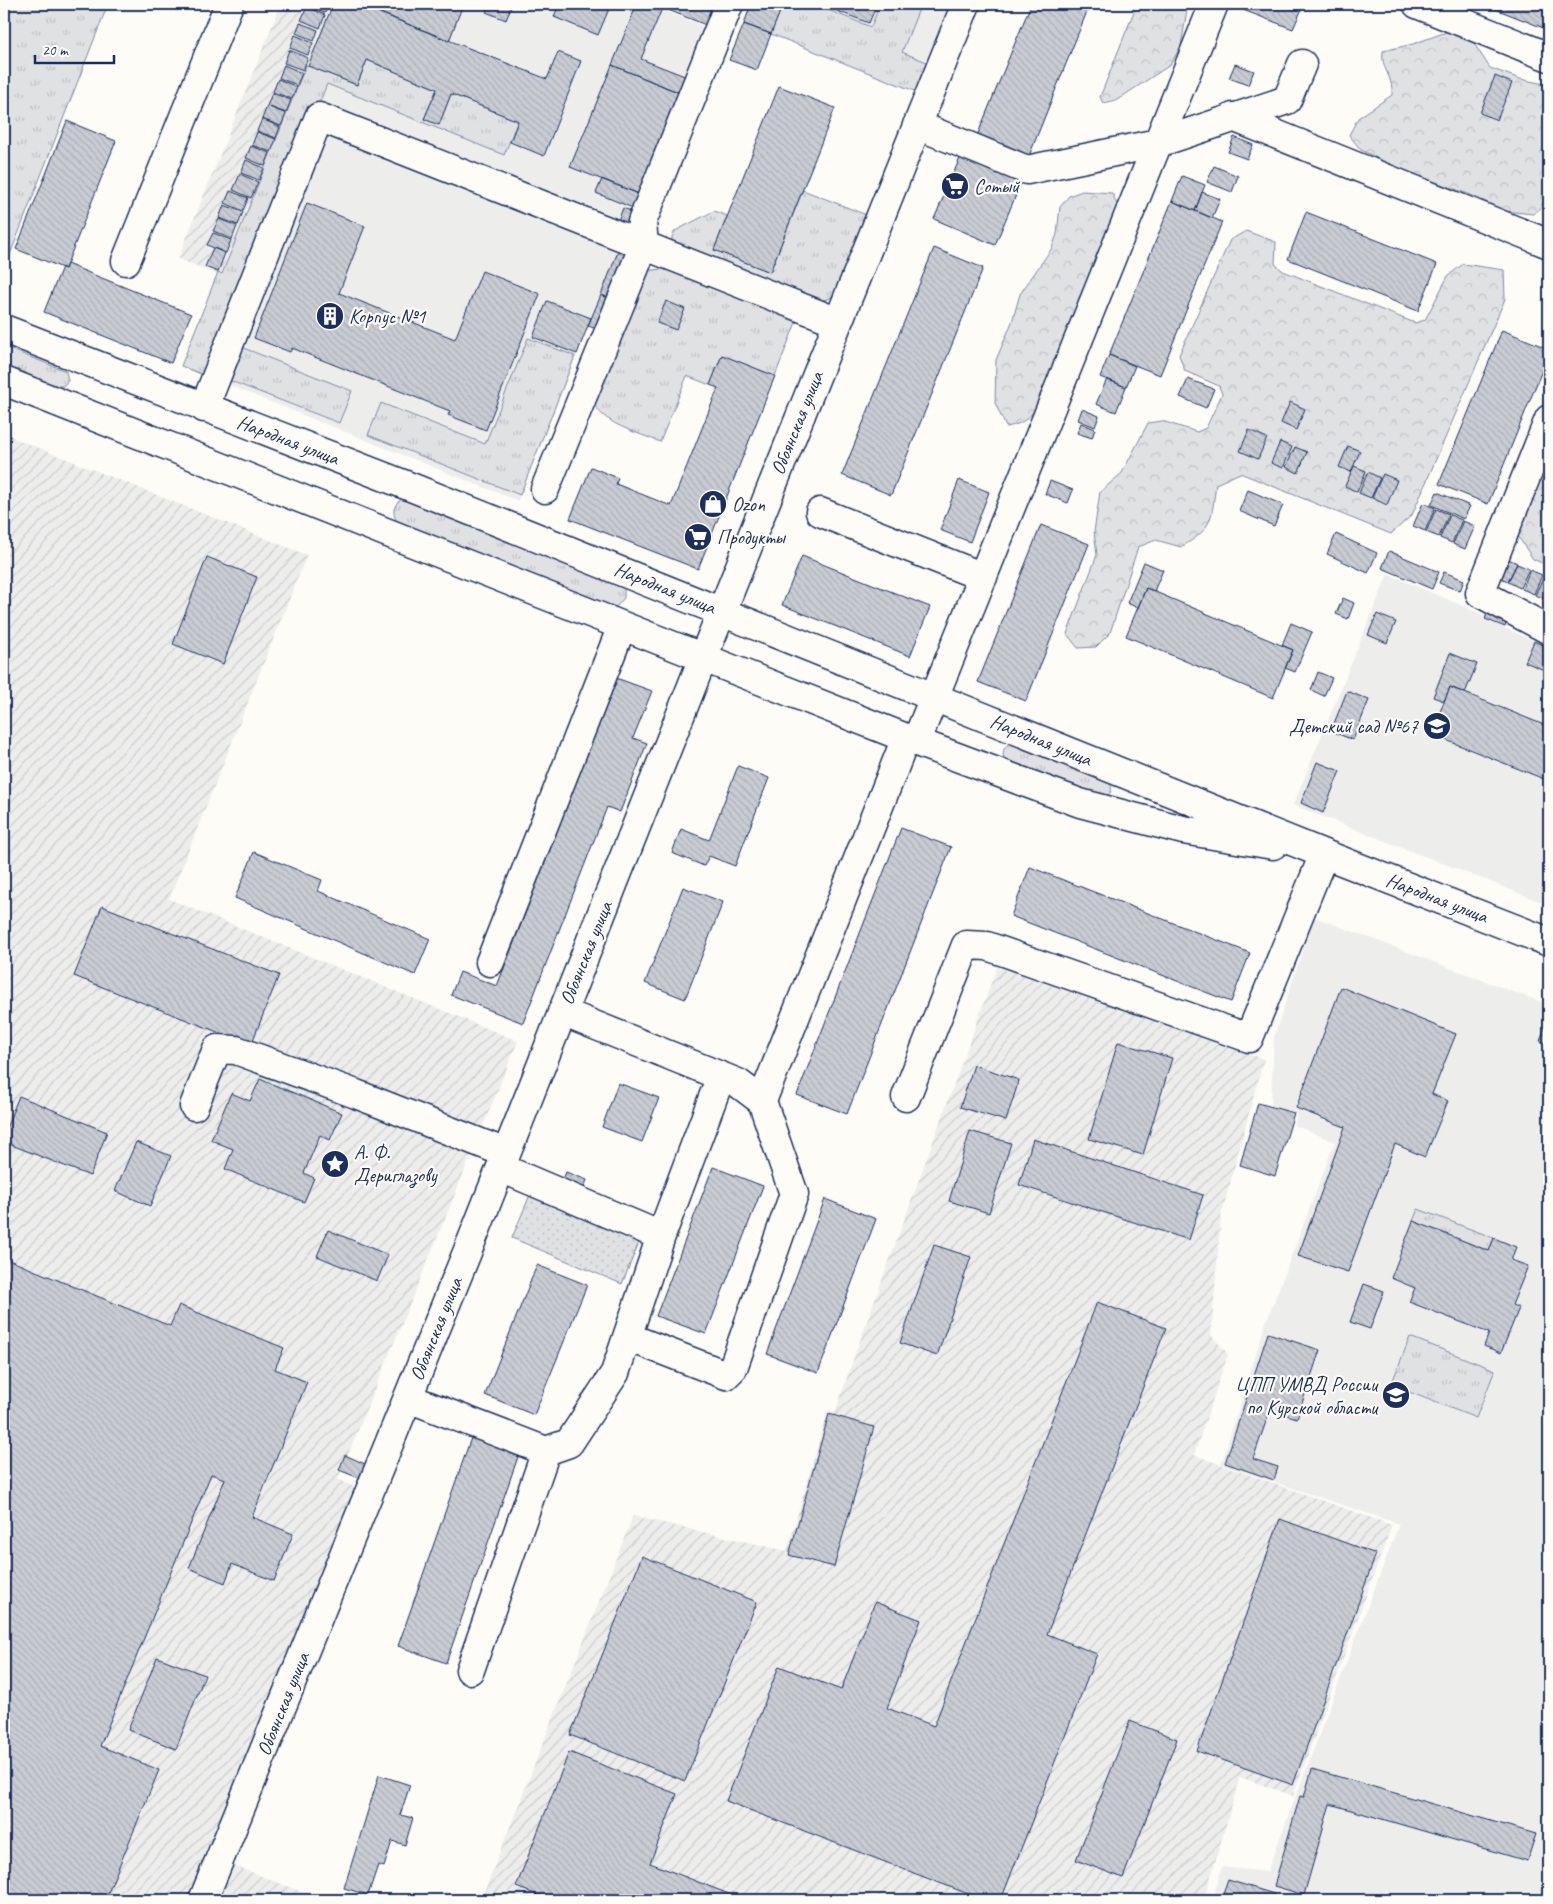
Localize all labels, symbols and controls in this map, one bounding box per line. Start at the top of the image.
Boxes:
scale bar [35,32,114,64]
text: 20 m [42,41,69,60]
supermarket icon: Сотый [940,171,970,201]
place label: Сотый [974,174,1021,199]
building icon: Корпус №1 [315,301,345,331]
place label: Корпус №1 [349,304,426,329]
street label: Обоянская улица [765,367,830,478]
street label: Народная улица [234,409,344,471]
shop icon: Ozon [698,489,728,519]
place label: Ozon [732,492,766,517]
supermarket icon: Продукты [683,522,713,552]
place label: Продукты [717,525,786,550]
street label: Народная улица [611,556,720,620]
street label: Народная улица [987,708,1096,772]
school or university icon: Детский сад №67 [1422,711,1452,741]
place label: Детский сад №67 [1289,714,1419,739]
street label: Народная улица [1383,867,1493,929]
street label: Обоянская улица [554,897,619,1008]
place label: А. Ф. Дериглазову [354,1140,438,1189]
place icon: А. Ф. Дериглазову [320,1149,350,1179]
street label: Обоянская улица [404,1273,469,1384]
place label: ЦПП УМВД России по Курской области [1235,1372,1379,1420]
school or university icon: ЦПП УМВД России по Курской области [1381,1380,1411,1410]
street label: Обоянская улица [251,1648,316,1759]

